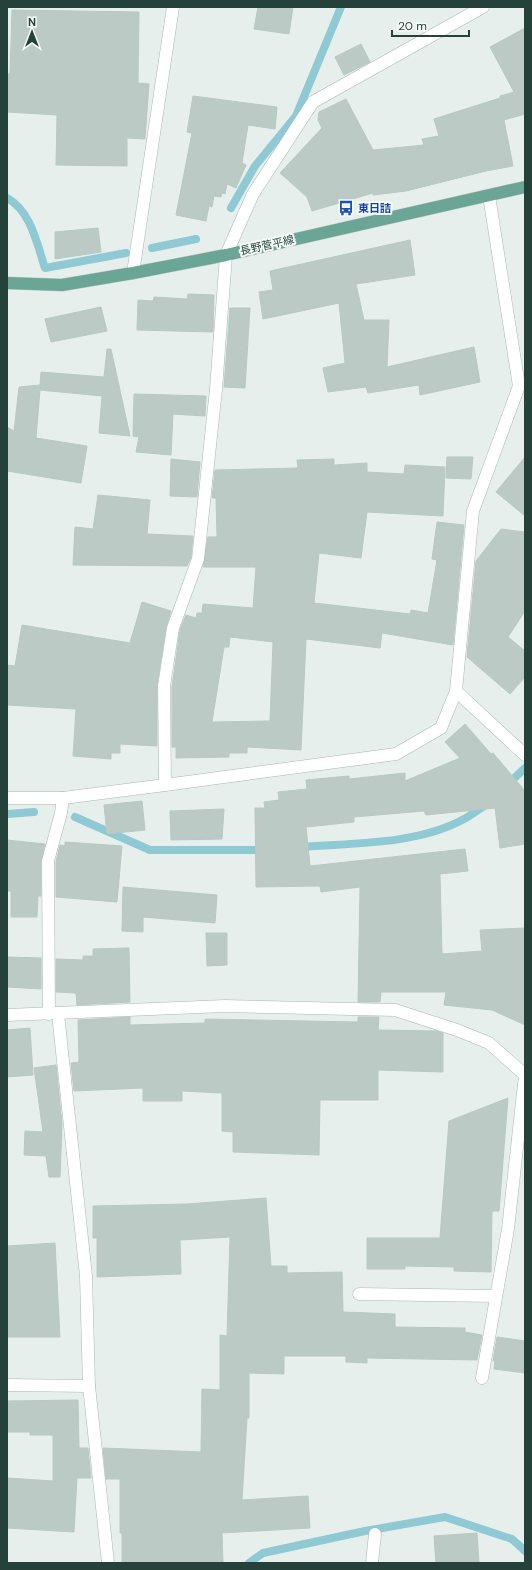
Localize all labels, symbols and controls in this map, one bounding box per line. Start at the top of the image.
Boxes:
north arrow [12,12,52,52]
scale bar [392,12,469,38]
text: N [28,15,36,29]
text: 20 m [398,18,427,34]
bus stop icon: 東日詰 [337,199,355,217]
place label: 東日詰 [358,201,391,215]
street label: 長野菅平線 [239,232,295,258]

